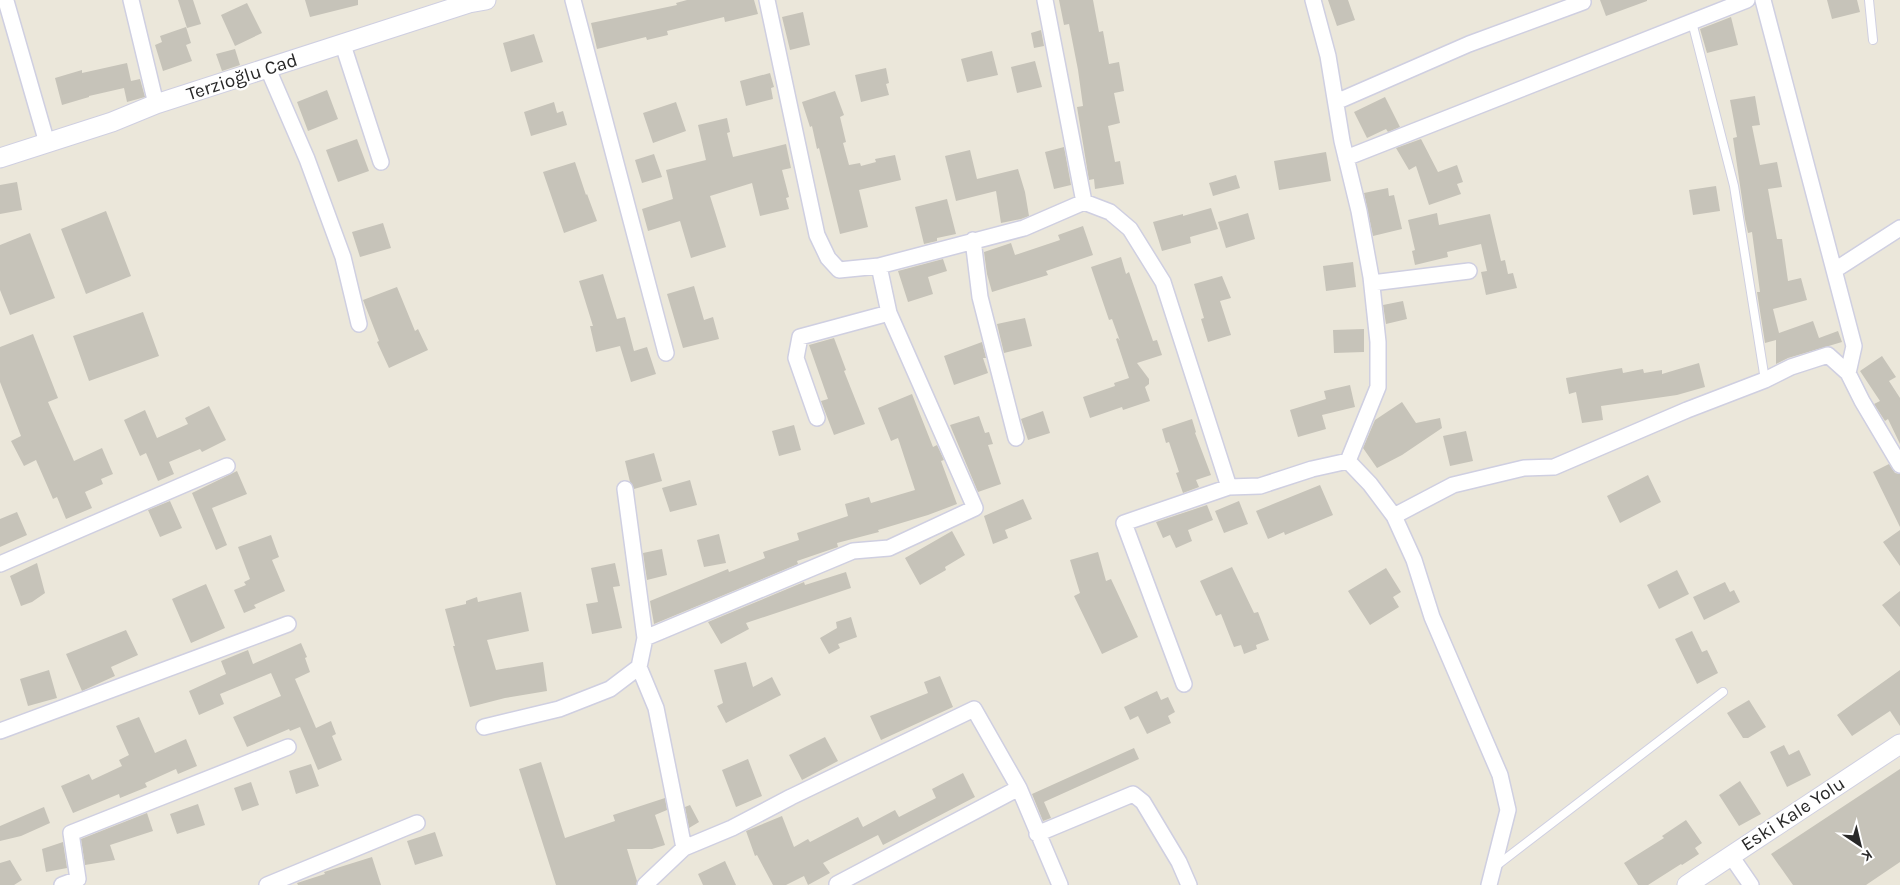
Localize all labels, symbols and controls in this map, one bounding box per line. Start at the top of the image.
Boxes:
street label: Terzioğlu Cad [184,49,300,105]
street label: Eski Kale Yolu [1737,772,1849,856]
north arrow [1835,820,1885,870]
text: K [1858,846,1876,865]

